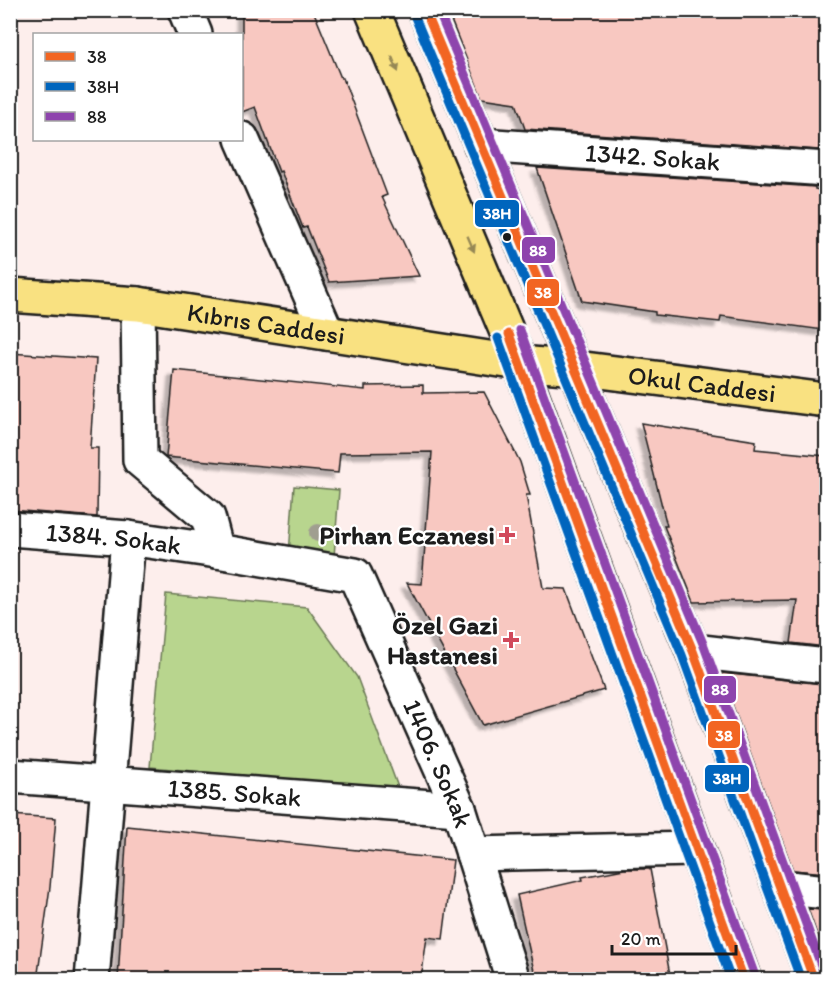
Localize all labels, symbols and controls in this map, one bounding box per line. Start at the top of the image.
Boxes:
legend [33,33,243,141]
text: 38 [87,46,107,68]
one-way arrow [390,56,399,73]
text: 38H [87,76,119,98]
text: 88 [87,106,107,128]
street label: 1342. Sokak [584,136,721,178]
line badge: 38H [474,199,520,228]
text: 38H [483,204,511,223]
unlabelled marker [501,231,513,243]
one-way arrow [466,235,476,253]
line badge: 88 [521,236,556,264]
text: 88 [529,241,547,260]
line badge: 38 [526,278,560,307]
text: 38 [534,283,552,302]
street label: Kıbrıs Caddesi [185,296,347,352]
street label: Okul Caddesi [626,359,778,409]
street label: 1384. Sokak [45,516,183,562]
place label: Pirhan Eczanesi [319,519,495,551]
marker: Pirhan Eczanesi [500,528,514,542]
place label: Özel Gazi Hastanesi [387,609,498,671]
marker: Özel Gazi Hastanesi [502,631,520,649]
line badge: 88 [703,675,737,704]
text: 88 [711,680,729,699]
street label: 1406. Sokak [396,694,480,832]
line badge: 38 [707,720,741,749]
text: 38 [715,726,733,745]
line badge: 38H [704,764,750,793]
text: 38H [713,769,741,788]
street label: 1385. Sokak [166,772,302,813]
scale bar [612,918,736,956]
text: 20 m [621,928,661,950]

